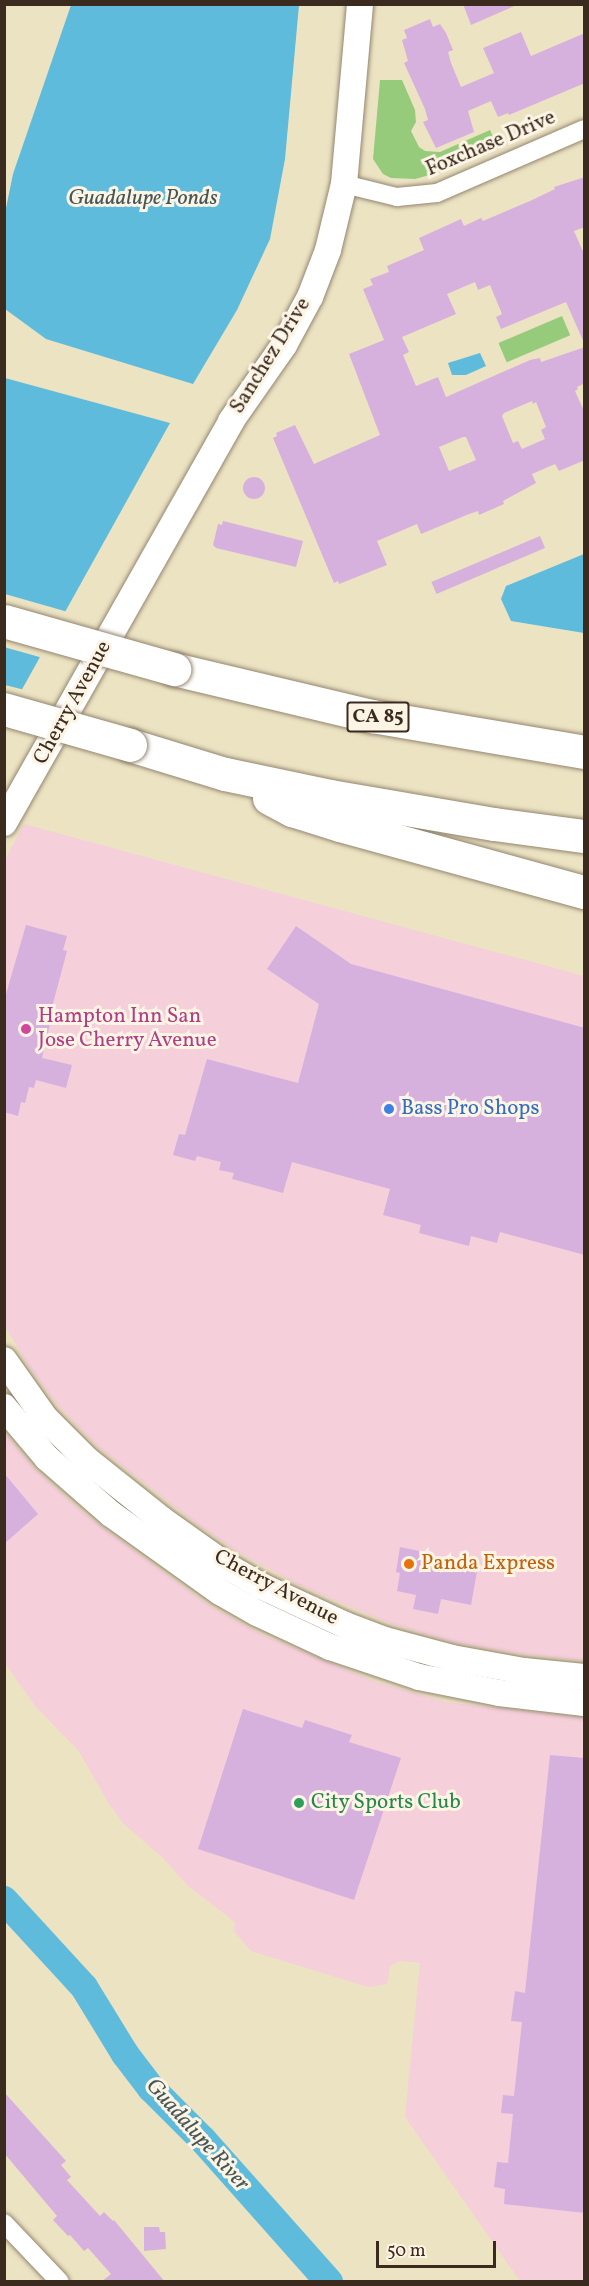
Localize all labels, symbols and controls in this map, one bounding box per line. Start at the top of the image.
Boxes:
street label: Foxchase Drive [422,105,560,183]
water label: Guadalupe Ponds [68,186,218,212]
street label: Sanchez Drive [225,293,317,419]
street label: Cherry Avenue [29,637,117,769]
road number: CA 85 [346,700,410,734]
place label: Hampton Inn San Jose Cherry Avenue [38,1004,217,1054]
marker: Hampton Inn San Jose Cherry Avenue [19,1022,33,1036]
place label: Bass Pro Shops [401,1096,539,1122]
marker: Bass Pro Shops [382,1102,396,1116]
street label: Cherry Avenue [209,1544,343,1632]
place label: Panda Express [421,1551,555,1577]
marker: Panda Express [402,1557,416,1571]
place label: City Sports Club [311,1790,461,1816]
marker: City Sports Club [292,1796,306,1810]
water label: Guadalupe River [140,2073,254,2197]
scale bar [379,2229,499,2267]
text: 50 m [387,2239,426,2264]

